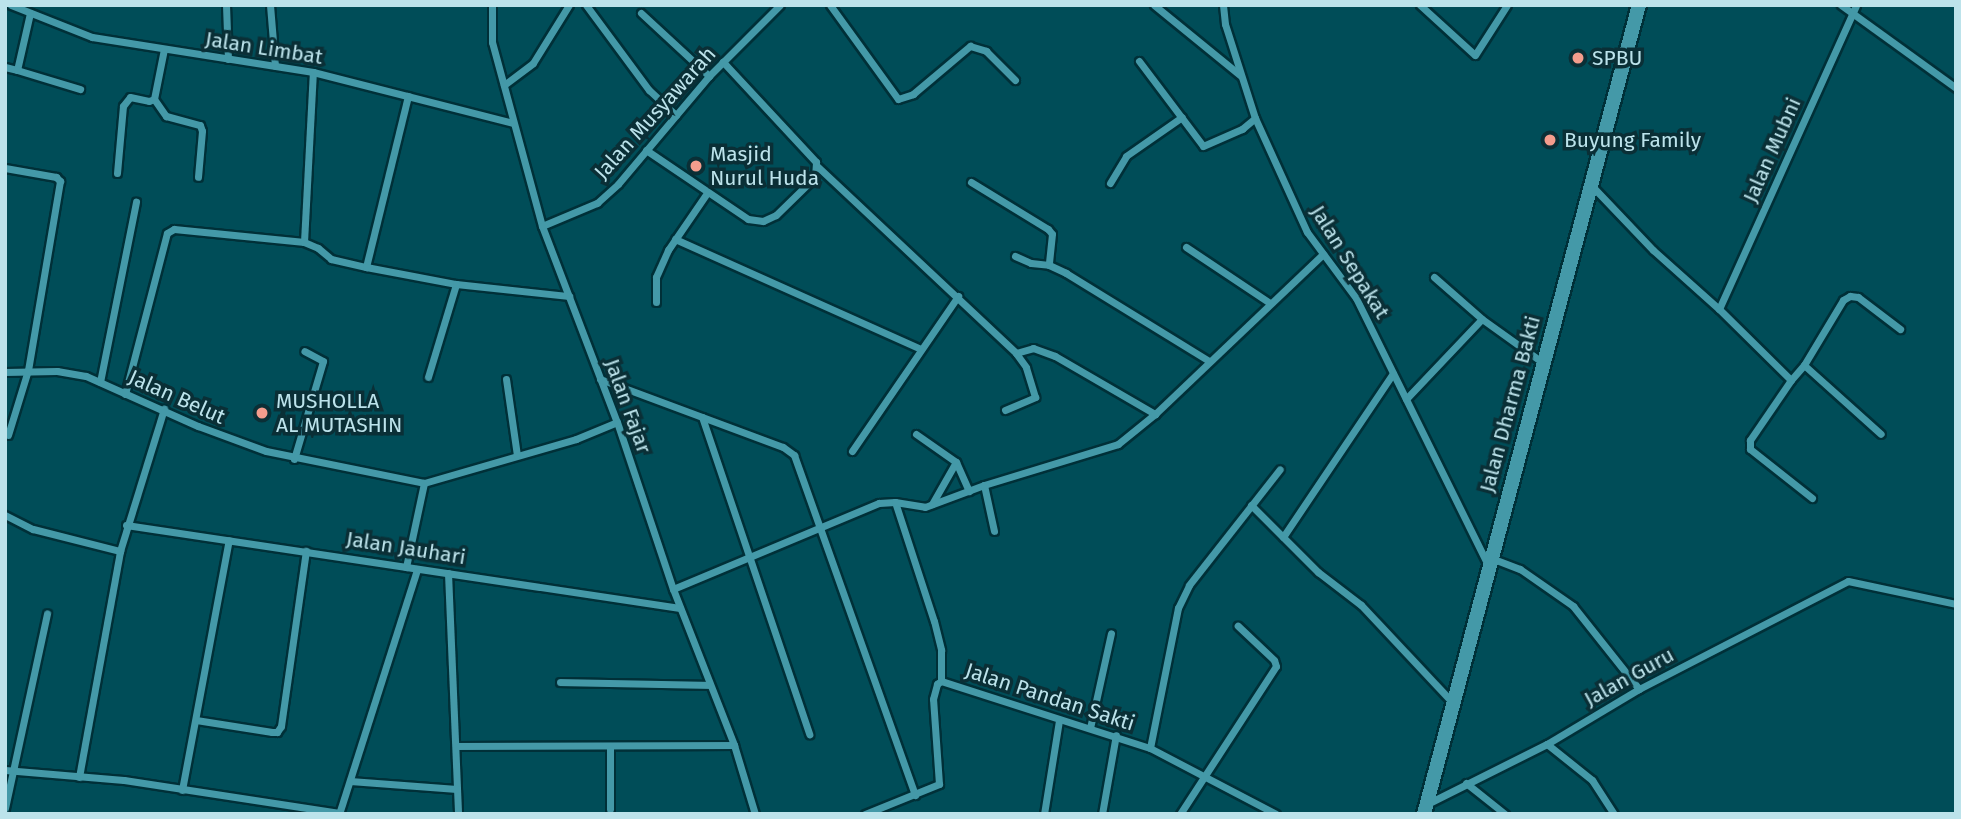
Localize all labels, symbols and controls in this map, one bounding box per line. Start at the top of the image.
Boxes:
street label: Jalan Limbat [203,26,325,70]
street label: Jalan Musyawarah [589,42,721,184]
place label: SPBU [1592,45,1642,71]
marker: SPBU [1570,50,1586,66]
street label: Jalan Mubni [1738,94,1806,206]
place label: Buyung Family [1564,127,1701,153]
marker: Buyung Family [1542,132,1558,148]
place label: Masjid Nurul Huda [710,141,819,191]
marker: Masjid Nurul Huda [688,158,704,174]
street label: Jalan Sepakat [1305,201,1395,323]
street label: Jalan Dharma Bakti [1474,313,1546,495]
street label: Jalan Fajar [599,355,657,457]
street label: Jalan Belut [125,365,229,429]
place label: MUSHOLLA AL MUTASHIN [276,388,402,438]
marker: MUSHOLLA AL MUTASHIN [254,405,270,421]
street label: Jalan Jauhari [344,526,468,570]
street label: Jalan Guru [1580,642,1678,712]
street label: Jalan Pandan Sakti [962,658,1138,736]

